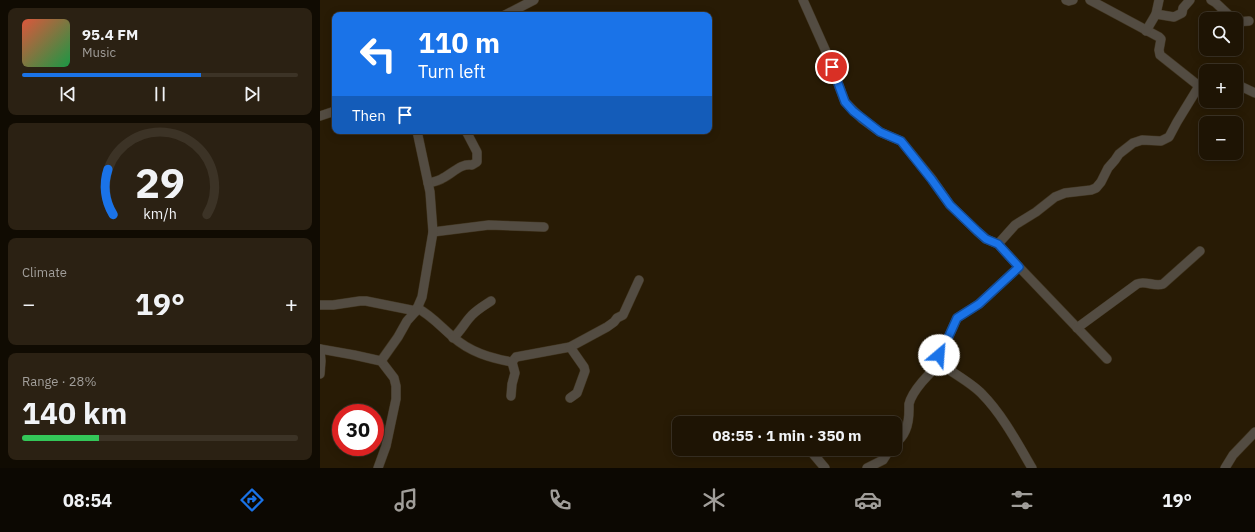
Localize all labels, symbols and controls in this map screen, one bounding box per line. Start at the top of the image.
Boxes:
map controls [1199,12,1243,160]
button: search [1199,12,1243,56]
text: 110 m [418,24,500,61]
text: 95.4 FM [82,25,138,44]
icon: left [352,28,404,80]
text: Music [82,44,116,61]
pin [815,50,849,84]
icon: arrive [821,56,843,78]
text: Turn left [418,60,486,83]
button: + [1199,64,1243,108]
icon: previous [57,83,79,105]
icon: pause [149,83,171,105]
icon: next [241,83,263,105]
icon: arrive [394,104,416,126]
text: Then [352,106,386,125]
button: − [1199,116,1243,160]
text: 29 [135,154,185,208]
text: km/h [143,203,177,222]
text: Climate [22,264,67,281]
text: 19° [135,284,185,323]
text: − [22,289,35,318]
text: + [285,289,298,318]
position arrow [918,334,960,376]
text: Range · 28% [22,373,96,390]
text: 140 km [22,393,127,432]
speed limit sign: 30 [332,404,384,456]
text: 08:55 · 1 min · 350 m [713,426,861,445]
icon: directions [238,486,266,514]
icon: music [392,486,420,514]
icon: phone [546,486,574,514]
icon: climate [700,486,728,514]
icon: car [854,486,882,514]
icon: filters [1008,486,1036,514]
text: 08:54 [63,489,112,512]
text: 19° [1162,489,1192,512]

